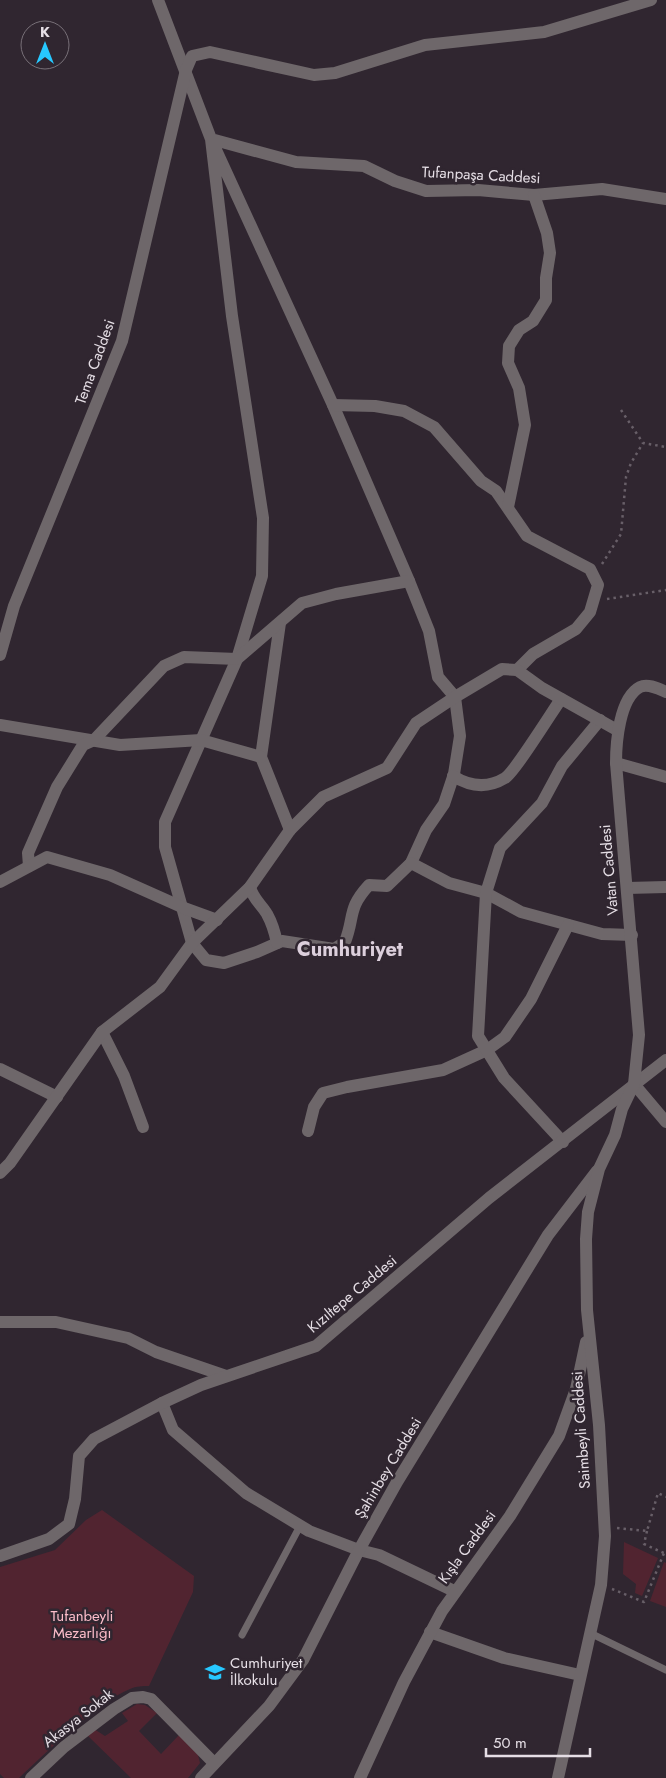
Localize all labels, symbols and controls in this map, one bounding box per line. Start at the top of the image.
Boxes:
north arrow [20,20,70,70]
text: K [40,22,50,42]
street label: Tufanpaşa Caddesi [421,161,541,189]
street label: Tema Caddesi [69,316,121,408]
street label: Vatan Caddesi [594,824,624,916]
district label: Cumhuriyet [297,935,404,964]
street label: Kızıltepe Caddesi [302,1250,402,1338]
street label: Saimbeyli Caddesi [566,1370,596,1490]
street label: Şahinbey Caddesi [349,1413,427,1523]
street label: Kışla Caddesi [433,1506,501,1588]
park label: Tufanbeyli Mezarlığı [50,1605,114,1644]
place label: Cumhuriyet İlkokulu [230,1652,303,1691]
school or university icon: Cumhuriyet İlkokulu [204,1661,226,1683]
street label: Akasya Sokak [38,1683,119,1753]
scale bar [486,1726,590,1758]
text: 50 m [493,1732,527,1754]

